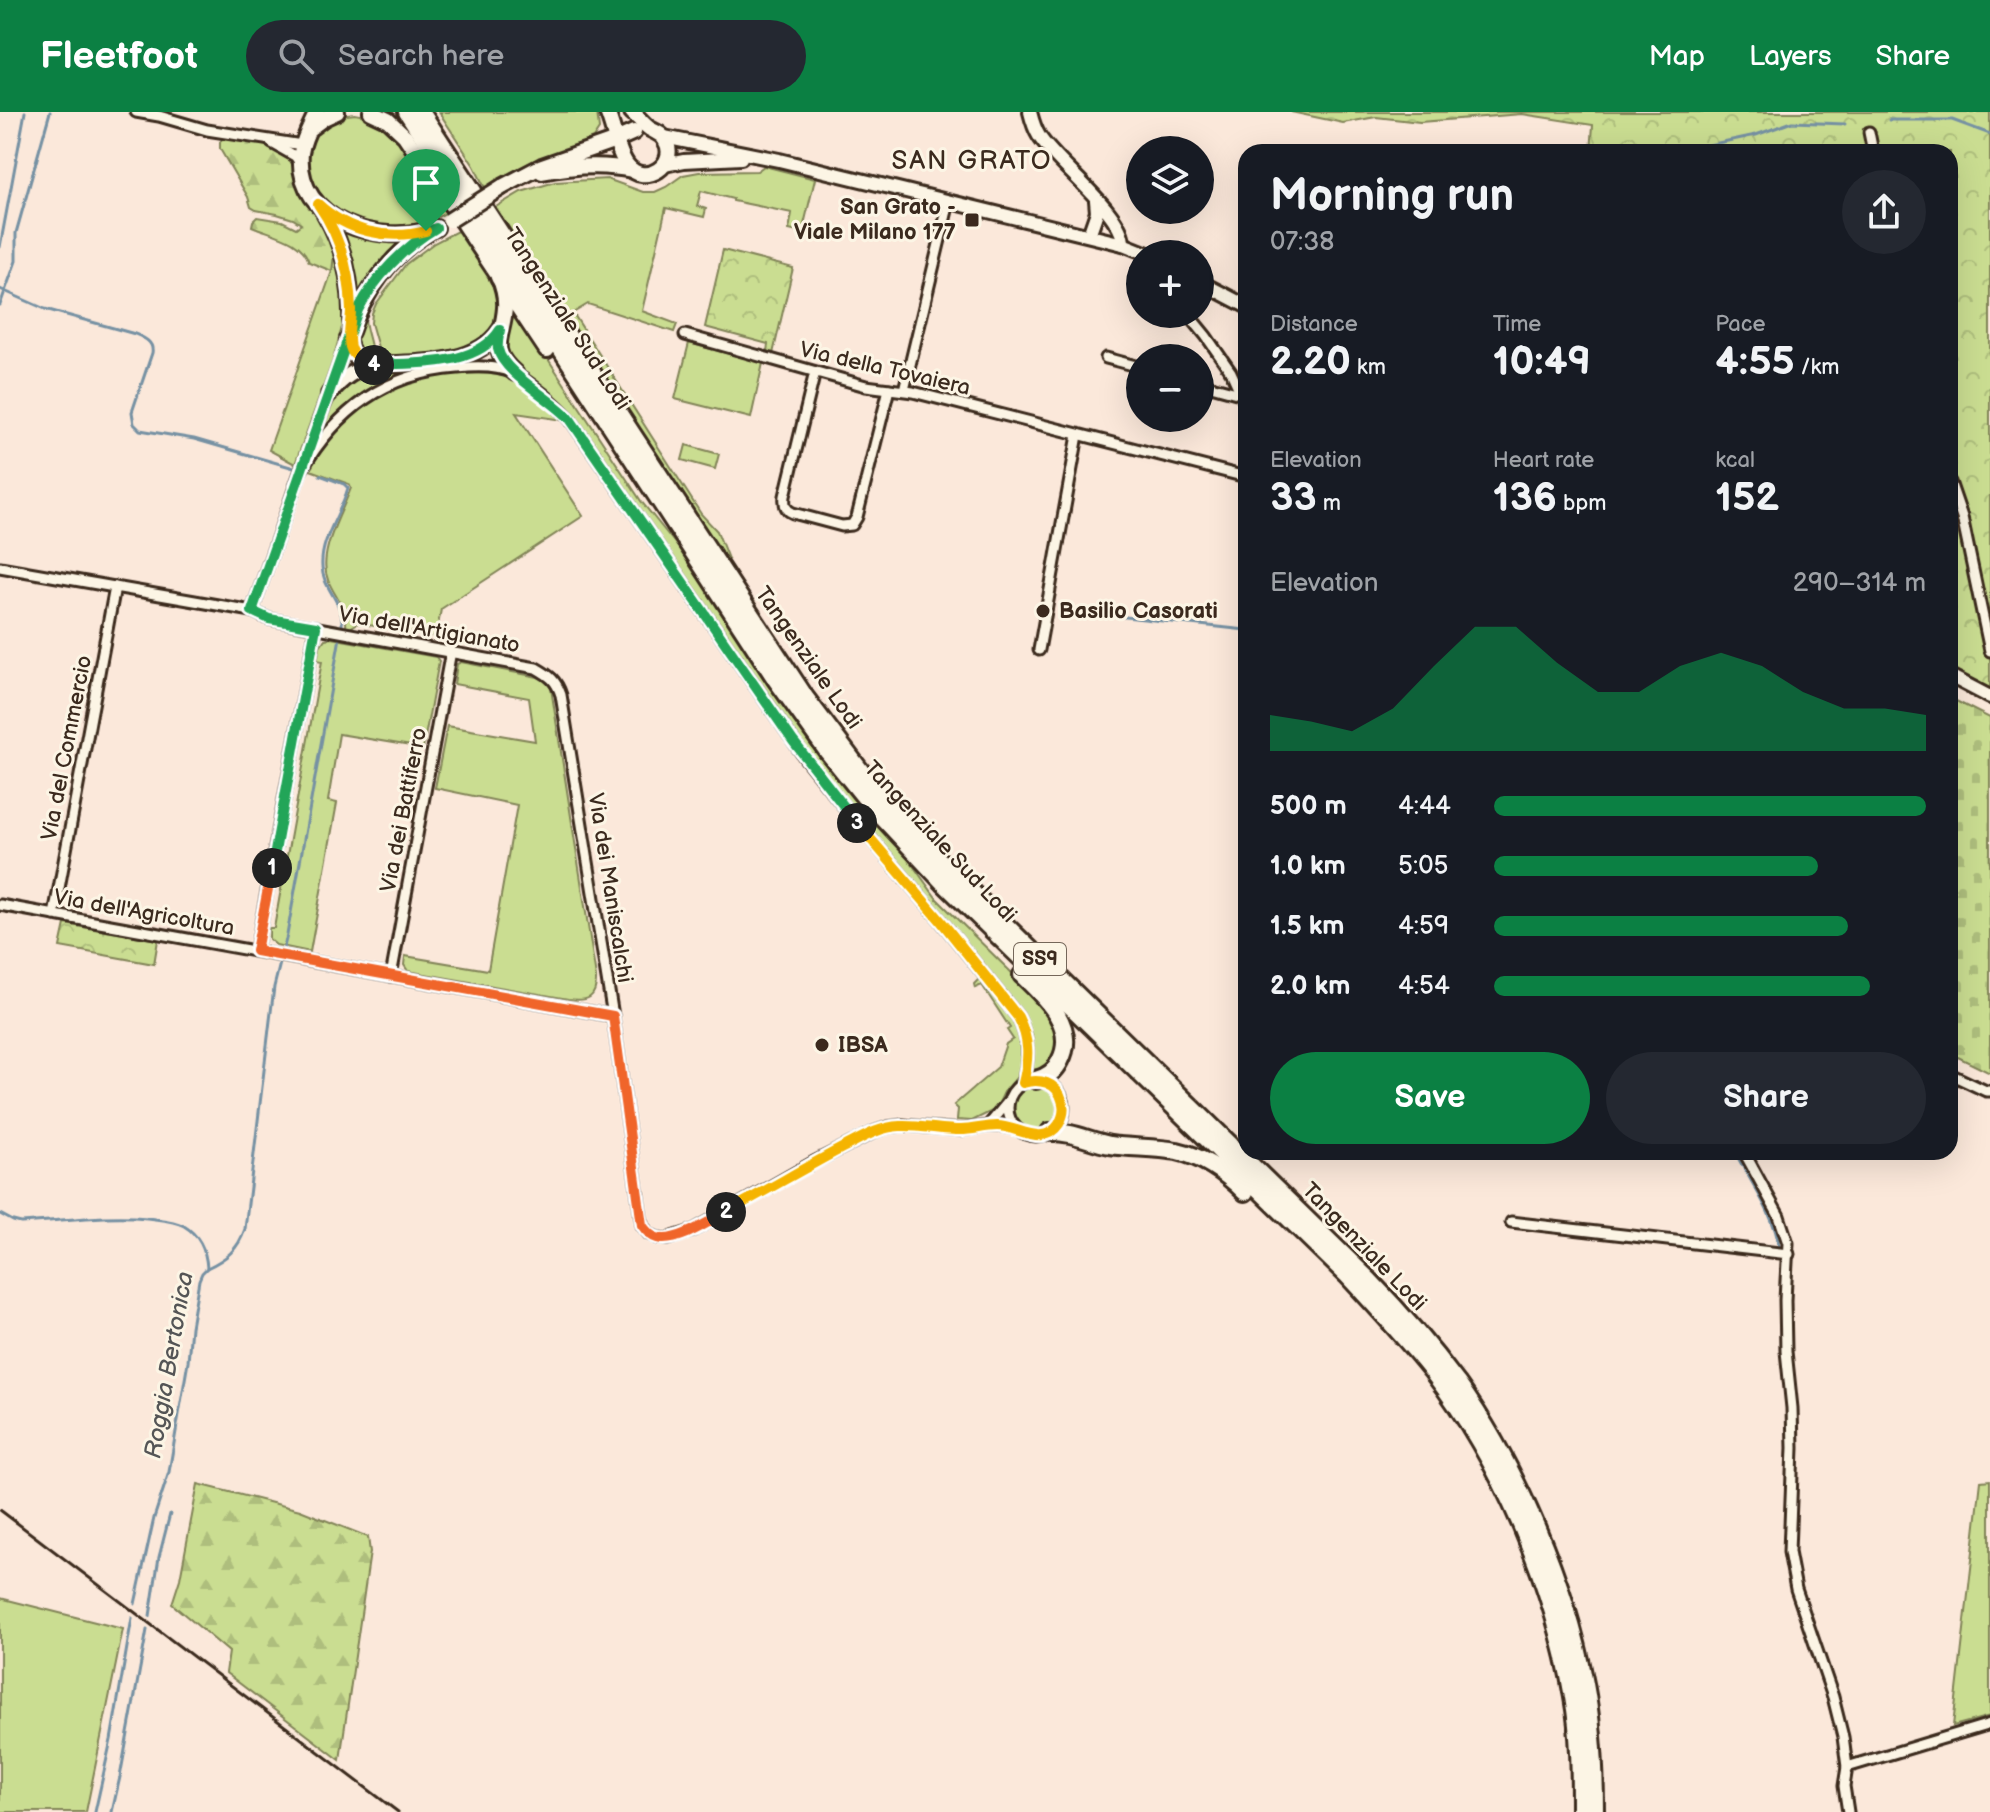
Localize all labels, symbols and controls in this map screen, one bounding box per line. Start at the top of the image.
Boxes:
search box [246,20,806,92]
text: Fleetfoot [40,34,198,79]
icon: search [274,34,318,78]
text: Search here [338,38,504,74]
text: Map [1649,40,1705,73]
text: Layers [1749,40,1832,73]
text: Share [1876,40,1950,73]
map controls [1126,136,1214,432]
button: layers [1126,136,1214,224]
district label: SAN GRATO [891,146,1053,177]
pin [392,149,460,231]
icon: arrive [404,161,448,205]
text: Morning run [1270,170,1514,223]
button: share [1842,170,1926,254]
place label: San Grato - Viale Milano 177 [794,194,956,246]
marker: San Grato - Viale Milano 177 [963,211,981,229]
street label: Tangenziale Sud Lodi [498,223,636,415]
text: 07:38 [1270,227,1334,258]
button: + [1126,240,1214,328]
text: Distance [1270,311,1358,338]
text: Time [1493,311,1541,338]
text: Pace [1715,311,1766,338]
street label: Via della Tovaiera [797,336,973,402]
text: 2.20 [1270,338,1351,386]
text: 10:49 [1493,338,1591,386]
text: 4:55 [1715,338,1795,386]
button: − [1126,344,1214,432]
pin: 4 [354,345,394,385]
text: 4 [368,351,380,378]
text: km [1351,354,1386,381]
text: /km [1795,354,1840,381]
text: Elevation [1270,447,1362,474]
text: Heart rate [1493,447,1594,474]
text: kcal [1715,447,1755,474]
text: 33 [1270,474,1317,522]
text: 136 [1493,474,1557,522]
text: 152 [1715,474,1779,522]
text: m [1317,490,1341,517]
text: bpm [1557,490,1606,517]
text: Elevation [1270,568,1378,599]
text: 290–314 m [1793,568,1926,599]
street label: Tangenziale Lodi [749,581,867,735]
place label: Basilio Casorati [1059,598,1218,625]
street label: Via dell'Artigianato [336,601,522,659]
marker: Basilio Casorati [1034,602,1052,620]
street label: Via del Commercio [36,653,98,843]
street label: Via dei Battiferro [375,725,433,895]
street label: Tangenziale Sud Lodi [858,755,1022,929]
street label: Via dei Maniscalchi [582,791,638,985]
text: 500 m [1270,791,1347,822]
text: 4:44 [1398,791,1451,822]
pin: 3 [837,803,877,843]
text: 3 [851,809,863,836]
pin: 1 [252,848,292,888]
text: 1.0 km [1270,851,1346,882]
text: 5:05 [1398,851,1448,882]
text: 1 [267,854,277,881]
street label: Via dell'Agricoltura [52,884,236,942]
text: 1.5 km [1270,911,1345,942]
text: 4:59 [1398,911,1449,942]
road number: SS9 [1014,943,1066,975]
text: 2.0 km [1270,971,1350,1002]
text: 4:54 [1398,971,1450,1002]
place label: IBSA [838,1032,888,1059]
marker: IBSA [813,1036,831,1054]
button: Save [1270,1052,1590,1144]
button: Share [1606,1052,1926,1144]
street label: Tangenziale Lodi [1296,1177,1432,1317]
pin: 2 [706,1192,746,1232]
text: 2 [719,1198,733,1225]
water label: Roggia Bertonica [138,1269,200,1461]

